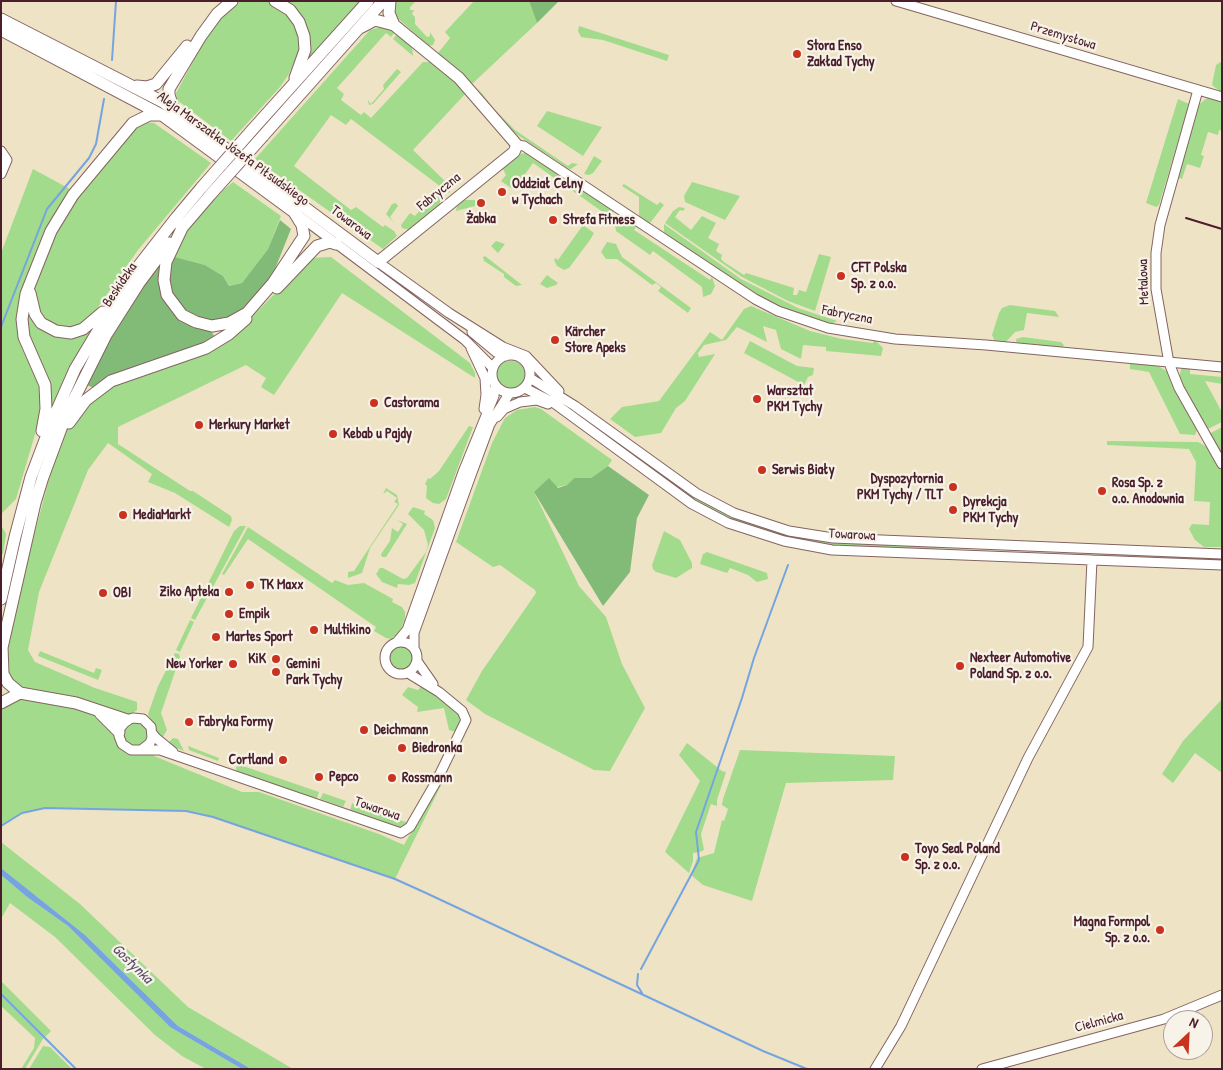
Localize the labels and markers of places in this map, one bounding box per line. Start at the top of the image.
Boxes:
place label: Stora Enso Zakład Tychy [807,38,875,70]
marker: Stora Enso Zakład Tychy [791,48,803,60]
place label: Oddział Celny w Tychach [512,176,583,208]
marker: Oddział Celny w Tychach [496,186,508,198]
marker: Żabka [475,197,487,209]
place label: Żabka [466,211,496,227]
place label: Strefa Fitness [563,212,635,228]
marker: Strefa Fitness [547,214,559,226]
place label: CFT Polska Sp. z o.o. [851,260,906,292]
marker: CFT Polska Sp. z o.o. [835,270,847,282]
place label: Kärcher Store Apeks [565,324,626,357]
marker: Kärcher Store Apeks [549,334,561,346]
place label: Warsztat PKM Tychy [767,383,822,416]
marker: Warsztat PKM Tychy [751,393,763,405]
place label: Castorama [384,395,439,411]
marker: Castorama [368,397,380,409]
place label: Merkury Market [209,417,290,433]
marker: Merkury Market [193,419,205,431]
place label: Kebab u Pajdy [343,426,412,442]
marker: Kebab u Pajdy [327,428,339,440]
place label: Serwis Biały [772,462,835,478]
marker: Serwis Biały [756,464,768,476]
place label: Dyspozytornia PKM Tychy / TLT [857,471,943,504]
place label: Rosa Sp. z o.o. Anodownia [1112,475,1184,508]
marker: Dyspozytornia PKM Tychy / TLT [947,481,959,493]
marker: Rosa Sp. z o.o. Anodownia [1096,485,1108,497]
place label: Dyrekcja PKM Tychy [963,494,1018,526]
marker: Dyrekcja PKM Tychy [947,504,959,516]
place label: MediaMarkt [133,507,191,523]
marker: MediaMarkt [117,509,129,521]
place label: TK Maxx [260,577,303,593]
marker: TK Maxx [244,579,256,591]
place label: Ziko Apteka [160,584,219,600]
place label: OBI [113,585,131,601]
marker: Ziko Apteka [223,586,235,598]
marker: OBI [97,587,109,599]
place label: Empik [239,606,270,622]
marker: Empik [223,608,235,620]
place label: Multikino [324,622,371,638]
marker: Multikino [308,624,320,636]
place label: Martes Sport [226,629,292,645]
marker: Martes Sport [210,631,222,643]
place label: Nexteer Automotive Poland Sp. z o.o. [970,650,1071,682]
place label: KiK [248,651,266,667]
marker: KiK [270,653,282,665]
place label: New Yorker [166,656,223,672]
place label: Gemini Park Tychy [286,656,342,689]
marker: New Yorker [227,658,239,670]
marker: Nexteer Automotive Poland Sp. z o.o. [954,660,966,672]
marker: Gemini Park Tychy [270,666,282,678]
place label: Fabryka Formy [199,714,273,730]
marker: Fabryka Formy [183,716,195,728]
place label: Deichmann [374,722,428,738]
marker: Deichmann [358,724,370,736]
place label: Biedronka [412,740,462,756]
marker: Biedronka [396,742,408,754]
place label: Cortland [228,752,273,768]
marker: Cortland [277,754,289,766]
place label: Pepco [329,769,358,785]
place label: Rossmann [402,770,452,786]
marker: Pepco [313,771,325,783]
marker: Rossmann [386,772,398,784]
place label: Toyo Seal Poland Sp. z o.o. [915,841,1000,874]
marker: Toyo Seal Poland Sp. z o.o. [899,851,911,863]
place label: Magna Formpol Sp. z o.o. [1074,914,1150,946]
marker: Magna Formpol Sp. z o.o. [1154,924,1166,936]

